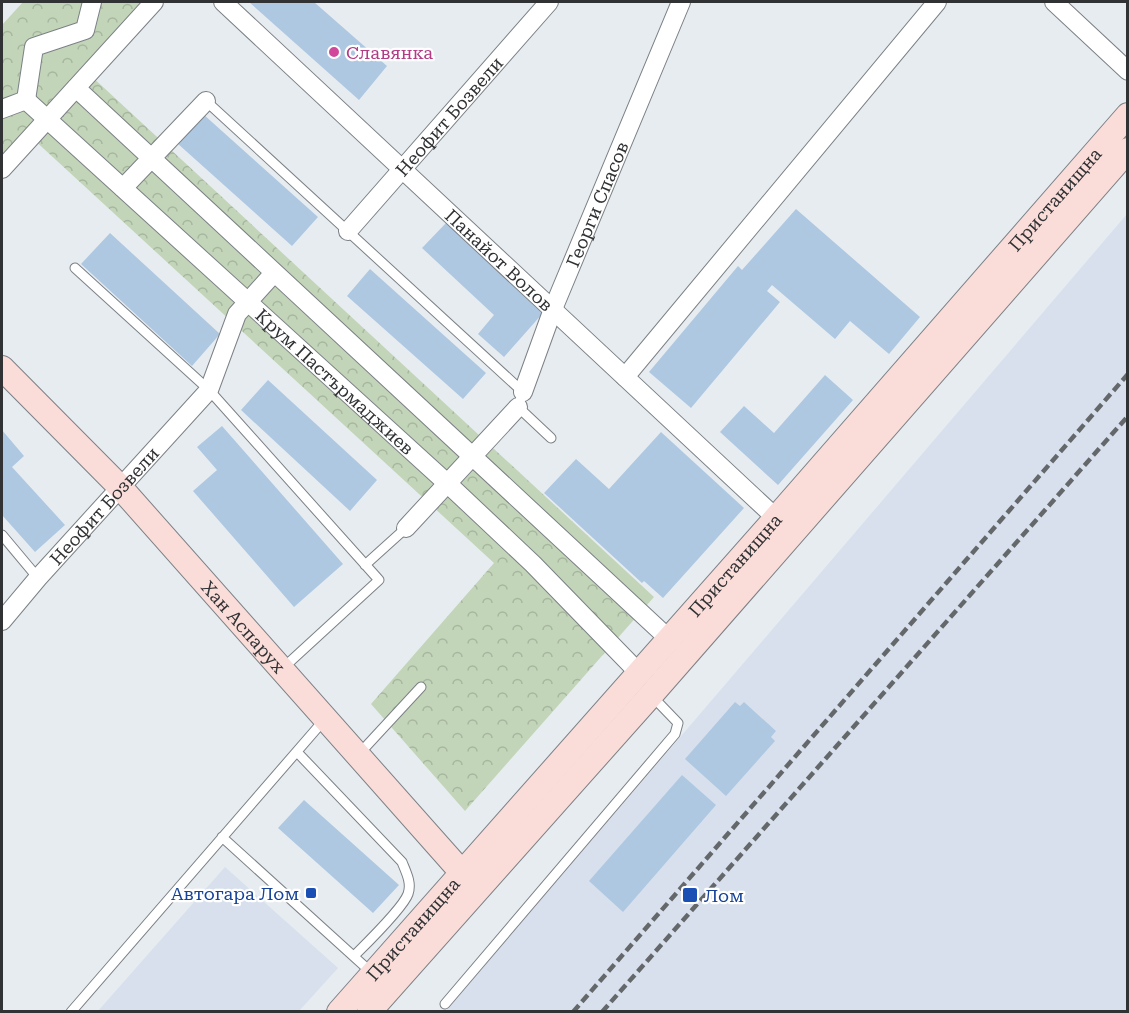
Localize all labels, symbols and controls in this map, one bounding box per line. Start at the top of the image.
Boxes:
place label: Славянка [346,42,433,63]
marker: Славянка [327,45,341,59]
street label: Неофит Бозвели [391,52,507,180]
street label: Георги Спасов [561,138,632,270]
street label: Пристанищна [1004,143,1105,255]
street label: Панайот Волов [441,205,558,315]
street label: Крум Пастърмаджиев [252,304,419,459]
street label: Неофит Бозвели [45,442,163,569]
street label: Пристанищна [684,509,786,621]
street label: Хан Аспарух [197,576,290,677]
street label: Пристанищна [362,873,464,985]
place label: Автогара Лом [171,883,299,904]
place label: Лом [704,885,744,906]
marker: Автогара Лом [304,886,318,900]
marker: Лом [681,886,699,904]

